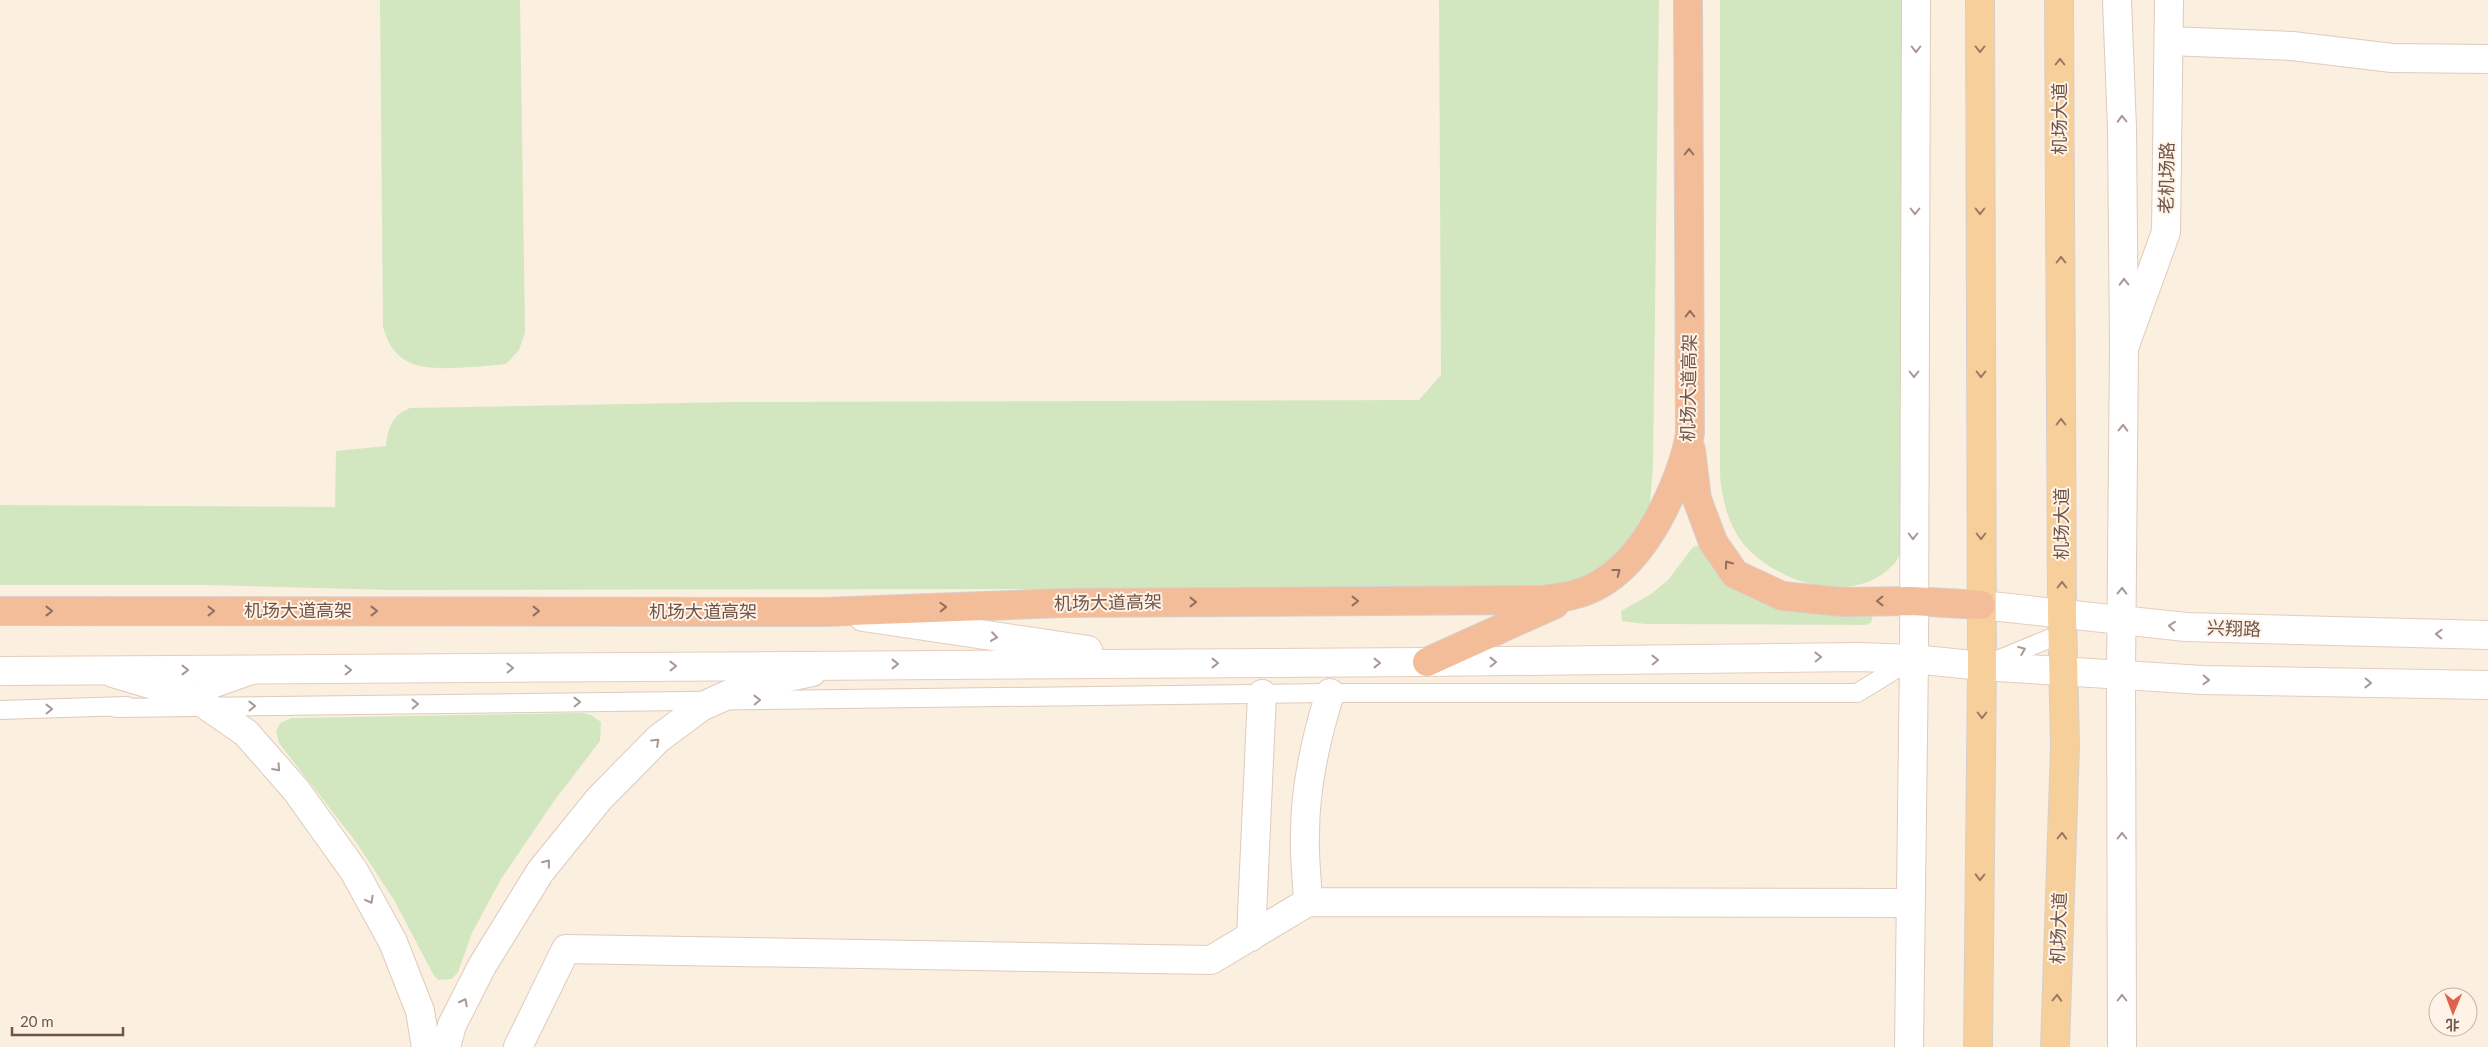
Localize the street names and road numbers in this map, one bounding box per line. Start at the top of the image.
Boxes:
street label: 机场大道 [2048,83,2070,155]
street label: 老机场路 [2154,142,2178,214]
street label: 机场大道高架 [1676,334,1700,442]
street label: 机场大道 [2050,488,2072,560]
street label: 机场大道高架 [1054,590,1162,614]
street label: 机场大道高架 [244,599,352,621]
street label: 机场大道高架 [649,600,757,622]
street label: 兴翔路 [2207,616,2261,640]
street label: 机场大道 [2046,892,2070,964]

